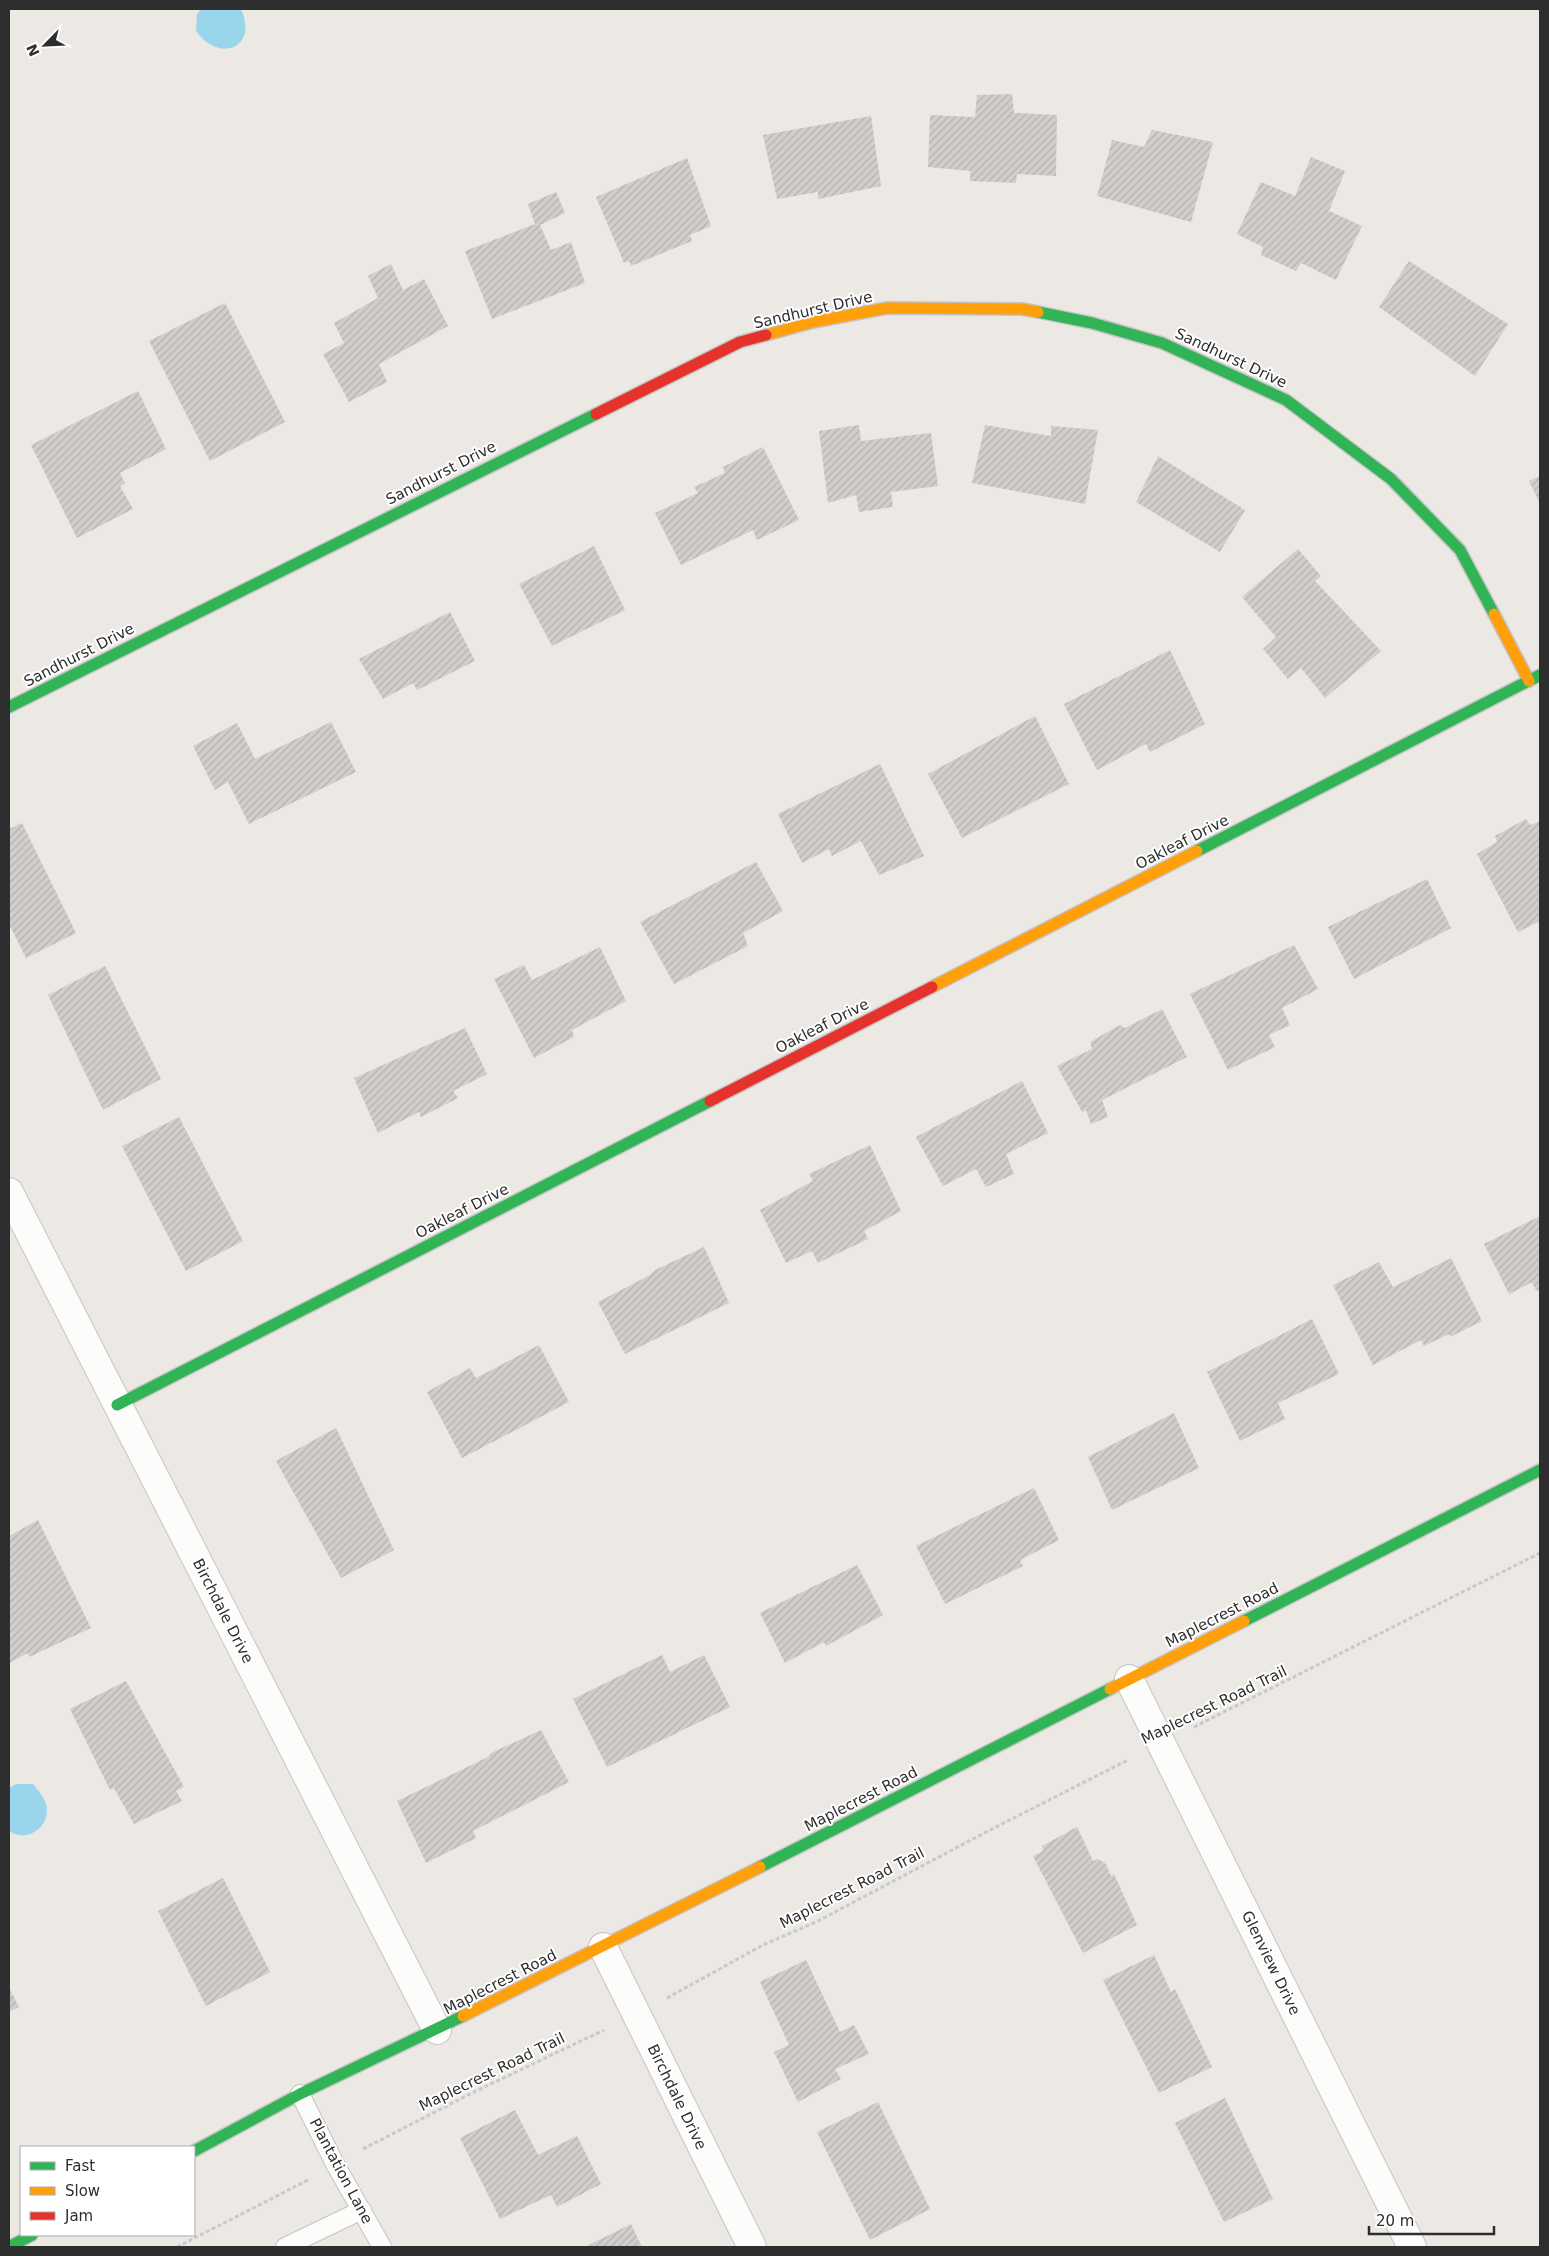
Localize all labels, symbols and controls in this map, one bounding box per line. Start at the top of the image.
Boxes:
north arrow [20,20,70,70]
text: N [23,42,43,59]
street label: Sandhurst Drive [752,288,874,332]
street label: Sandhurst Drive [1172,324,1290,392]
street label: Sandhurst Drive [383,437,499,509]
street label: Sandhurst Drive [21,619,137,691]
street label: Oakleaf Drive [1132,811,1232,873]
street label: Oakleaf Drive [772,995,872,1057]
street label: Oakleaf Drive [412,1180,512,1242]
street label: Birchdale Drive [189,1556,257,1666]
street label: Maplecrest Road [1162,1579,1282,1651]
street label: Maplecrest Road Trail [1138,1662,1290,1748]
street label: Maplecrest Road [801,1763,921,1835]
street label: Maplecrest Road Trail [777,1844,927,1932]
street label: Glenview Drive [1238,1908,1304,2018]
street label: Maplecrest Road [440,1946,560,2018]
street label: Maplecrest Road Trail [416,2029,568,2115]
street label: Birchdale Drive [644,2041,710,2153]
street label: Plantation Lane [306,2115,376,2227]
legend [20,2146,195,2236]
text: Fast [65,2157,95,2175]
text: Slow [65,2182,100,2200]
scale bar [1369,2204,1494,2236]
text: Jam [64,2207,93,2225]
text: 20 m [1376,2212,1414,2230]

